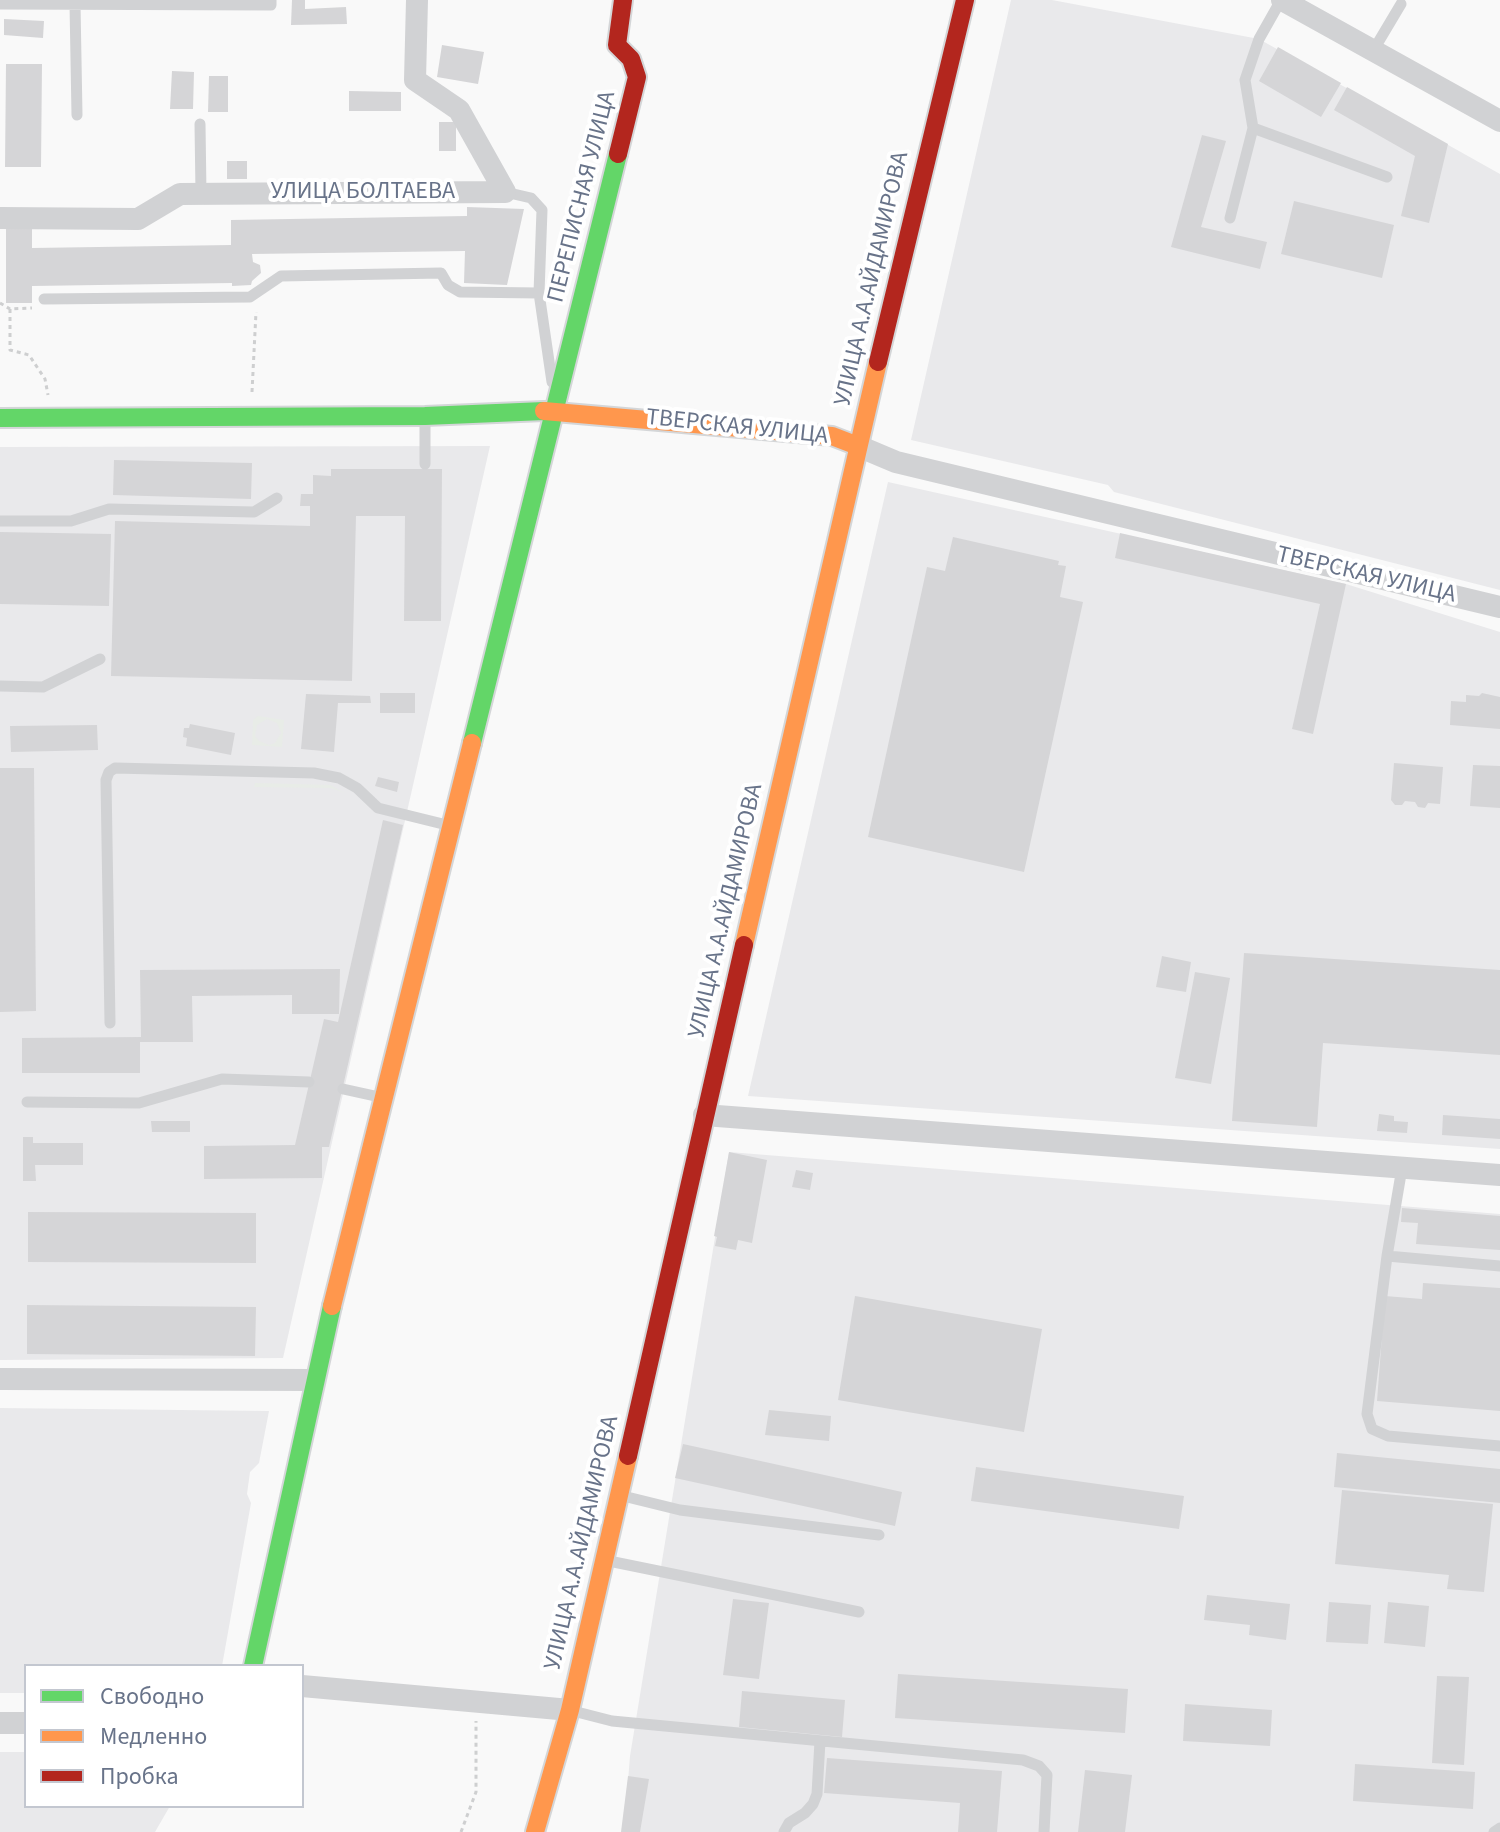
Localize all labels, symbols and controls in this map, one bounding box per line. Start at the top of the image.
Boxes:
street label: ПЕРЕПИСНАЯ УЛИЦА [543,88,623,306]
street label: УЛИЦА А.А.АЙДАМИРОВА [830,149,916,409]
street label: УЛИЦА БОЛТАЕВА [271,179,455,207]
street label: ТВЕРСКАЯ УЛИЦА [645,404,829,452]
street label: ТВЕРСКАЯ УЛИЦА [1274,541,1458,611]
street label: УЛИЦА А.А.АЙДАМИРОВА [684,781,770,1041]
street label: УЛИЦА А.А.АЙДАМИРОВА [540,1413,626,1673]
legend [24,1664,304,1808]
text: Свободно [100,1679,204,1714]
text: Медленно [100,1719,207,1754]
text: Пробка [100,1759,179,1794]

